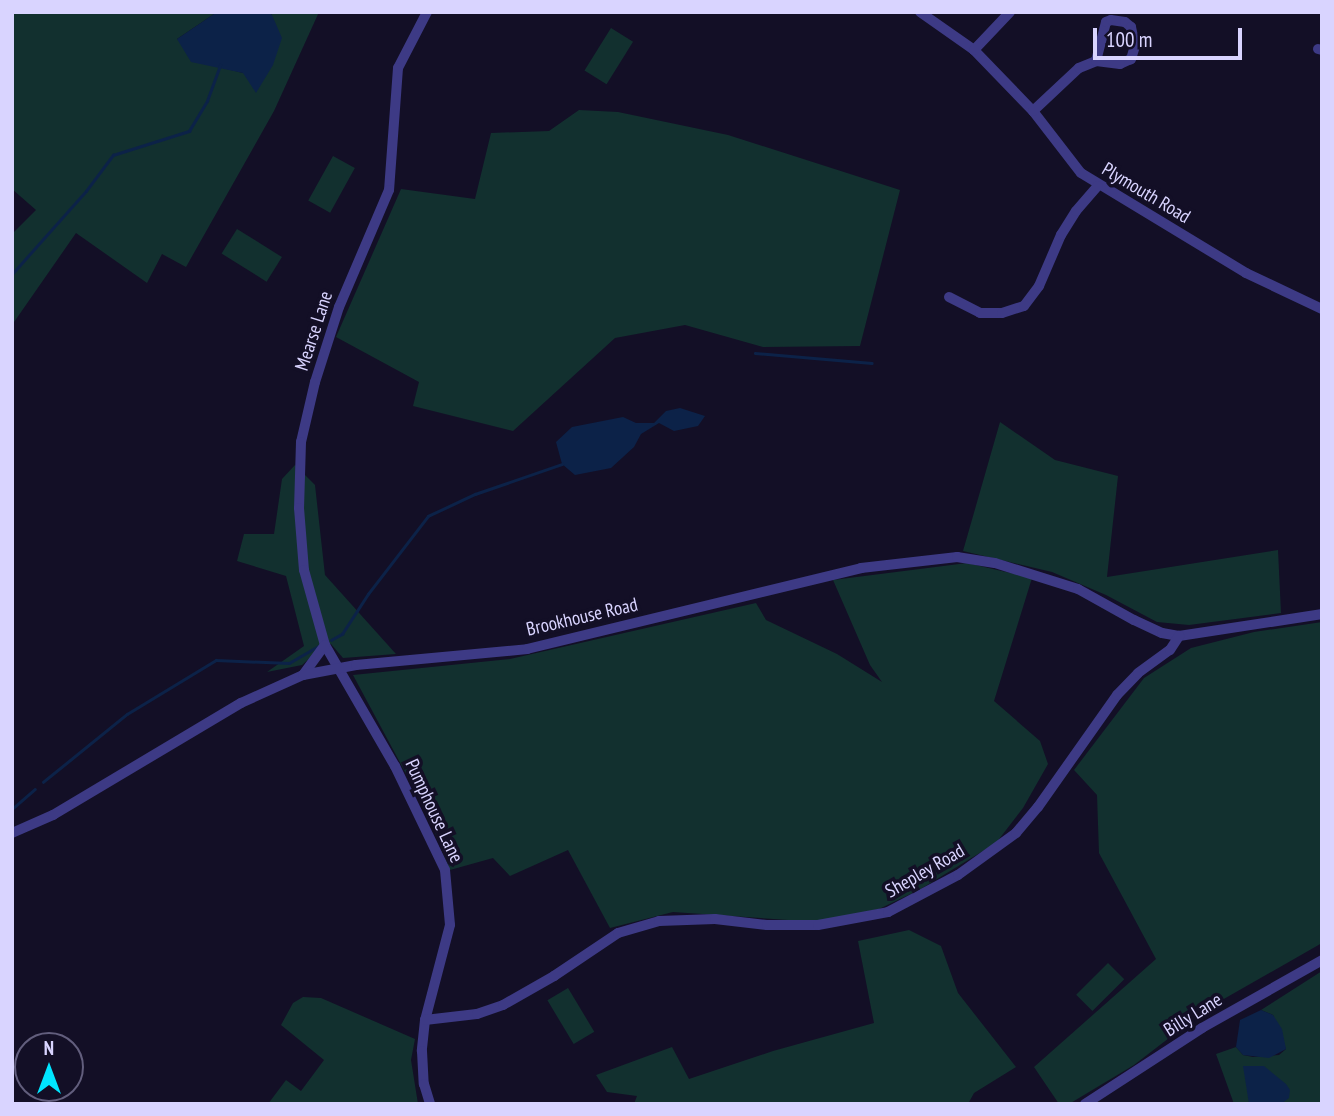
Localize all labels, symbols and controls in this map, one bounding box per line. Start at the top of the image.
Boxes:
scale bar [1096,14,1245,58]
text: 100 m [1106,26,1152,53]
street label: Plymouth Road [1098,158,1194,228]
street label: Mearse Lane [290,288,338,374]
street label: Brookhouse Road [524,593,640,641]
street label: Pumphouse Lane [400,756,468,866]
street label: Shepley Road [881,839,969,903]
street label: Billy Lane [1160,988,1226,1042]
north arrow [14,1032,84,1102]
text: N [44,1036,54,1060]

